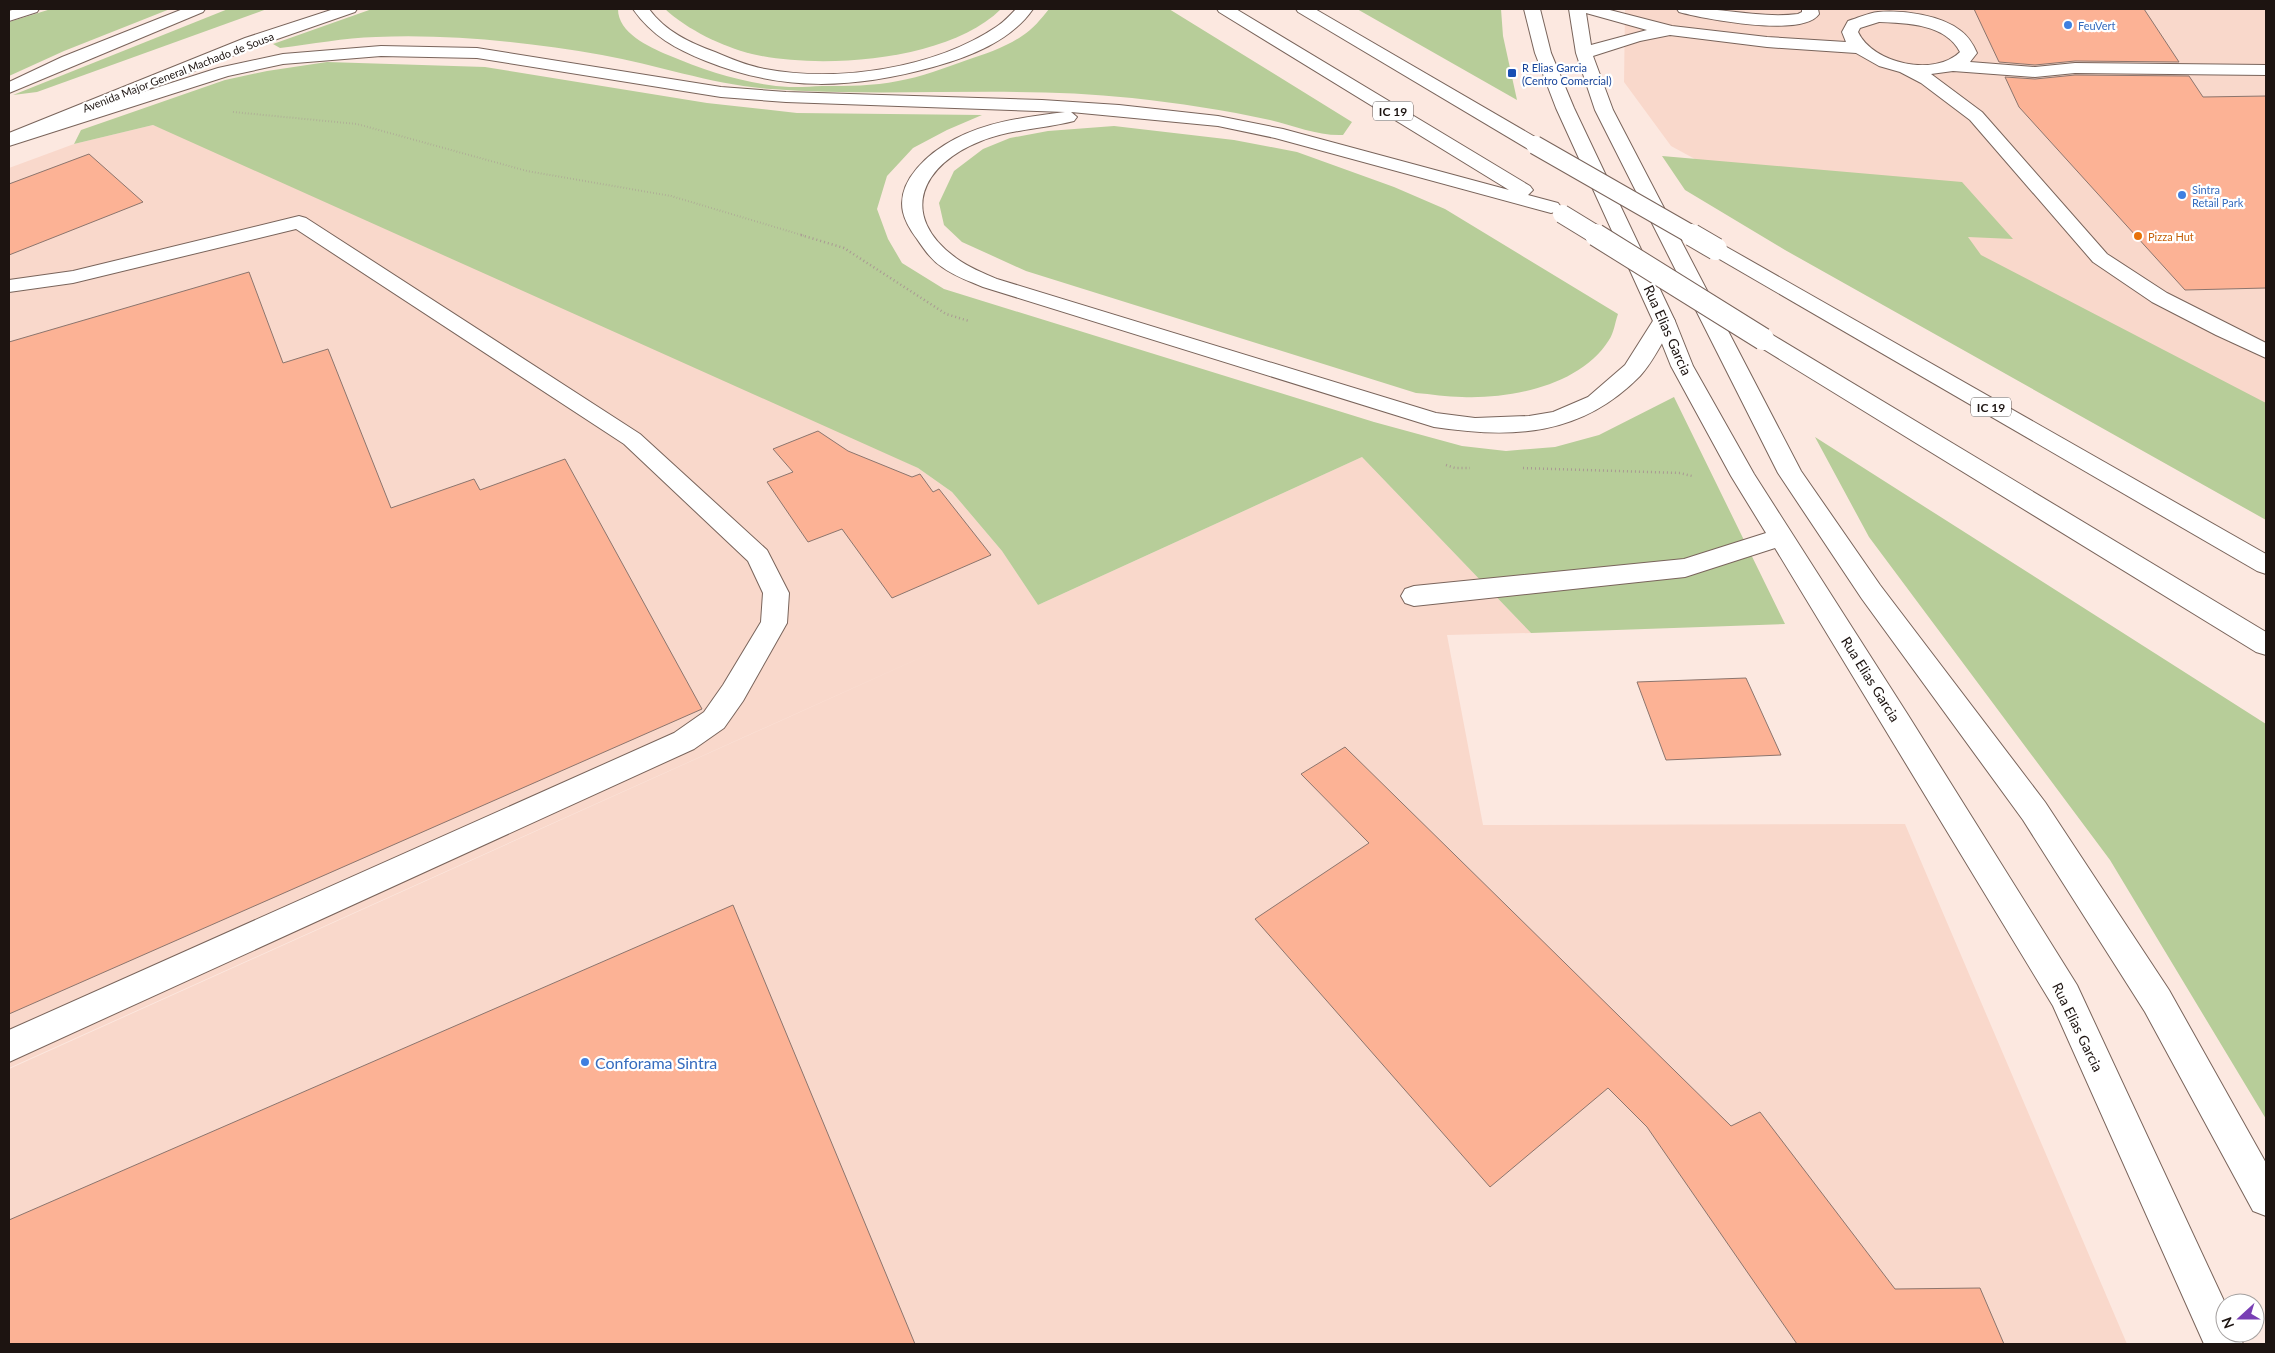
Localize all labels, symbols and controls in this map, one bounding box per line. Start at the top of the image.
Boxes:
marker: FeuVert [2062,19,2074,31]
place label: FeuVert [2078,19,2116,32]
street label: Avenida Major General Machado de Sousa [80,29,276,115]
place label: R Elias Garcia (Centro Comercial) [1522,61,1612,87]
marker: R Elias Garcia (Centro Comercial) [1506,67,1518,79]
road number: IC 19 [1373,102,1413,120]
place label: Sintra Retail Park [2192,183,2244,209]
marker: Sintra Retail Park [2176,189,2188,201]
marker: Pizza Hut [2132,230,2144,242]
place label: Pizza Hut [2148,230,2194,243]
street label: Rua Elias Garcia [1640,282,1696,378]
road number: IC 19 [1971,398,2011,417]
street label: Rua Elias Garcia [1838,633,1904,725]
street label: Rua Elias Garcia [2049,980,2107,1074]
place label: Conforama Sintra [595,1053,717,1072]
marker: Conforama Sintra [579,1056,591,1068]
north arrow [2215,1293,2265,1343]
text: N [2218,1315,2237,1331]

